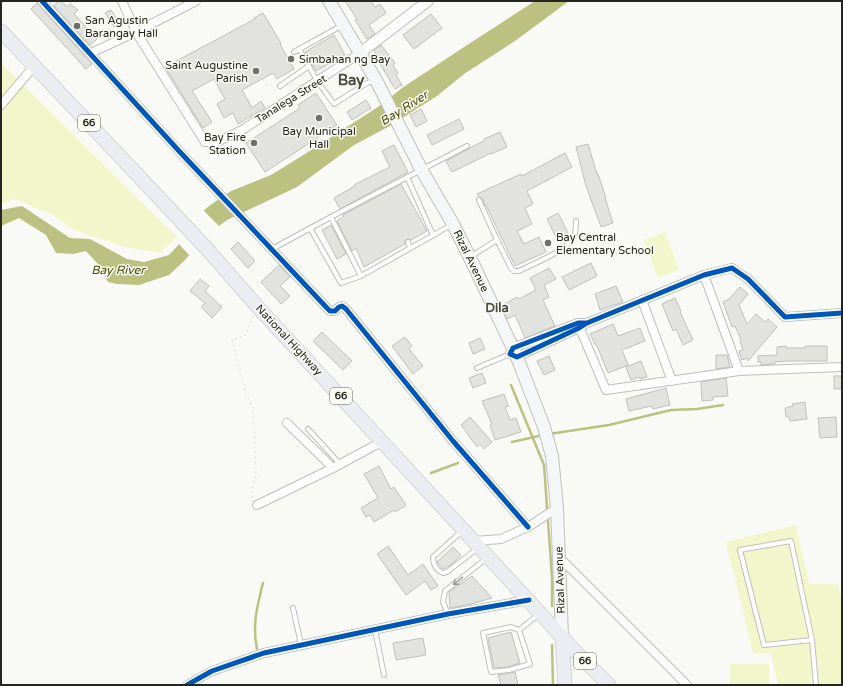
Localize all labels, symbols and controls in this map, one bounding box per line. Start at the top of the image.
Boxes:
place label: San Agustin Barangay Hall [85,14,158,40]
marker: San Agustin Barangay Hall [72,21,82,31]
place label: Simbahan ng Bay [299,53,390,66]
marker: Simbahan ng Bay [286,54,296,64]
place label: Saint Augustine Parish [165,59,248,85]
marker: Saint Augustine Parish [251,66,261,76]
district label: Bay [338,71,364,90]
street label: Tanalega Street [253,72,329,126]
water label: Bay River [378,87,432,128]
marker: Bay Municipal Hall [314,113,324,123]
road number: 66 [78,115,100,131]
place label: Bay Municipal Hall [282,125,356,151]
place label: Bay Fire Station [204,131,246,157]
marker: Bay Fire Station [249,138,259,148]
street label: Rizal Avenue [450,228,492,294]
place label: Bay Central Elementary School [556,231,654,257]
marker: Bay Central Elementary School [543,238,553,248]
water label: Bay River [91,263,146,277]
district label: Dila [485,300,509,316]
street label: National Highway [253,302,325,378]
road number: 66 [330,388,352,404]
street label: Rizal Avenue [552,546,568,614]
one-way arrow [453,576,464,585]
road number: 66 [574,653,596,669]

